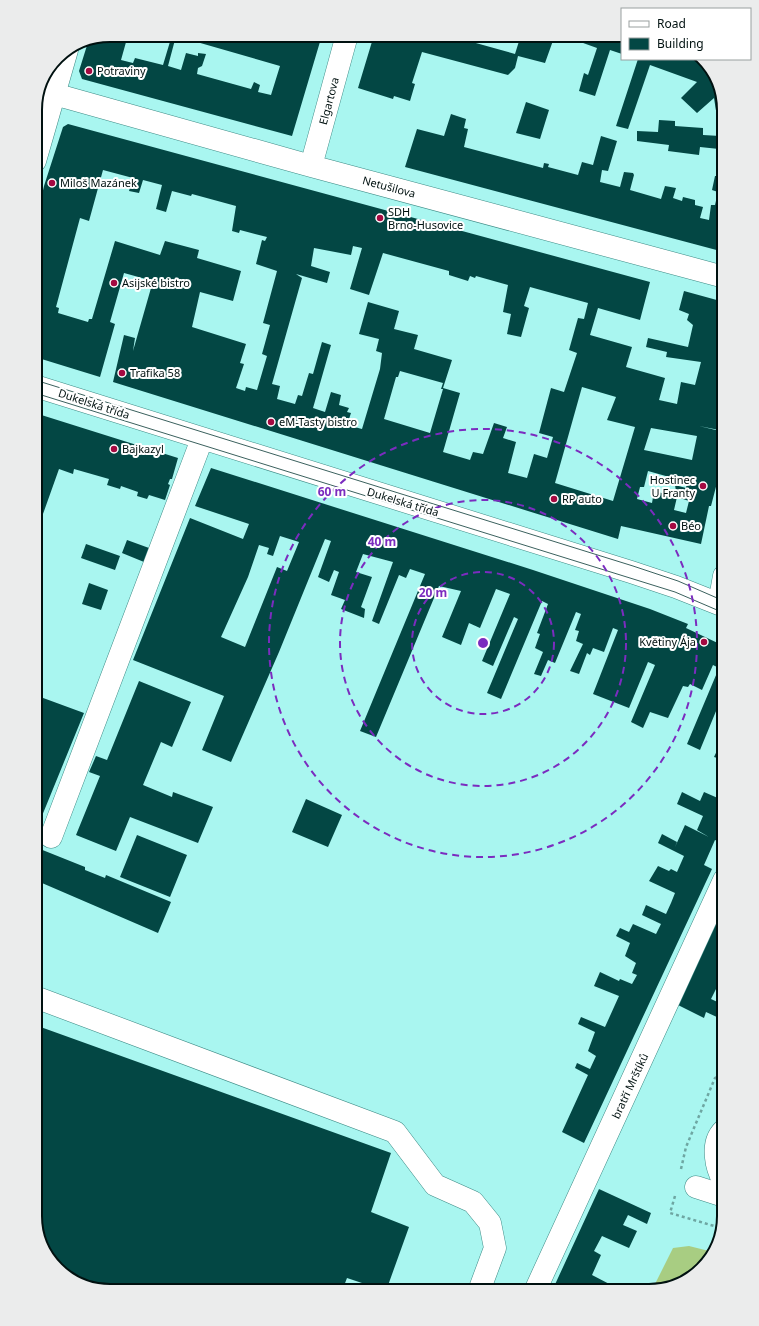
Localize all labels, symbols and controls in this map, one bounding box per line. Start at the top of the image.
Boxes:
legend [621,8,751,60]
text: Road [657,15,686,32]
text: Building [657,35,704,52]
place label: Potraviny [97,63,146,78]
marker: Potraviny [84,66,94,76]
street label: Elgartova [315,75,342,126]
street label: Netušilova [361,172,417,201]
place label: Miloš Mazánek [60,175,137,190]
marker: Miloš Mazánek [47,178,57,188]
place label: SDH Brno-Husovice [388,204,463,232]
marker: SDH Brno-Husovice [375,213,385,223]
place label: Asijské bistro [122,275,190,290]
marker: Asijské bistro [109,278,119,288]
place label: Trafika 58 [130,365,180,380]
marker: Trafika 58 [117,368,127,378]
street label: Dukelská třída [57,385,132,422]
place label: eM-Tasty bistro [279,414,358,429]
marker: eM-Tasty bistro [266,417,276,427]
place label: Bajkazyl [122,441,164,456]
marker: Bajkazyl [109,444,119,454]
place label: Hostinec U Franty [650,472,695,500]
marker: Hostinec U Franty [698,481,708,491]
text: 60 m [318,483,346,500]
street label: Dukelská třída [365,483,441,520]
place label: RP auto [562,491,602,506]
marker: RP auto [549,494,559,504]
place label: Béo [681,518,701,533]
marker: Béo [668,521,678,531]
text: 40 m [368,533,396,550]
text: 20 m [419,584,447,601]
place label: Květiny Ája [639,634,696,649]
centre of rings [476,636,490,650]
marker: Květiny Ája [699,637,709,647]
street label: bratří Mrštíků [608,1051,651,1121]

